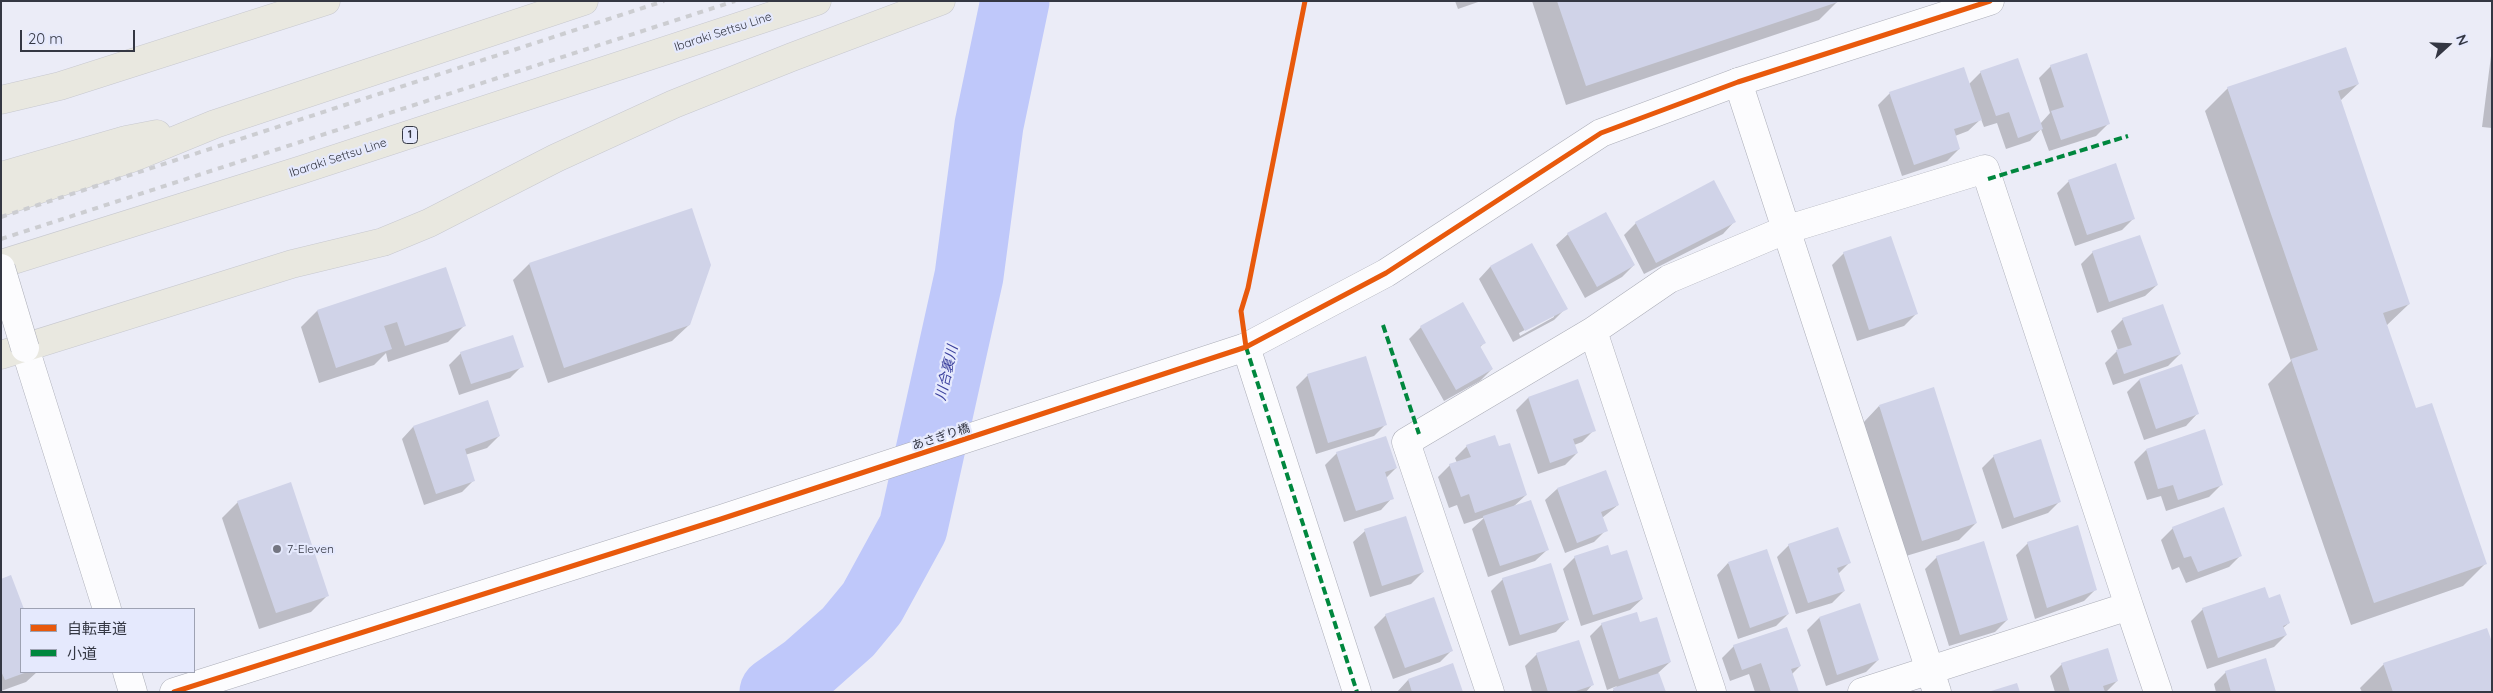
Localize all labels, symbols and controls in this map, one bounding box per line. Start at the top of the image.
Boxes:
street label: Ibaraki Settsu Line [672,9,774,55]
scale bar [22,20,138,52]
north arrow [2423,20,2473,70]
text: 20 m [28,29,63,48]
text: N [2452,32,2472,48]
road number: 1 [402,126,418,144]
street label: Ibaraki Settsu Line [287,135,389,181]
water label: 川合裏川 [933,344,961,402]
street label: あさぎり橋 [910,421,972,453]
place label: 7-Eleven [287,542,334,556]
marker: 7-Eleven [271,543,283,555]
legend [20,608,195,673]
text: 自転車道 [67,619,127,638]
text: 小道 [67,644,97,663]

